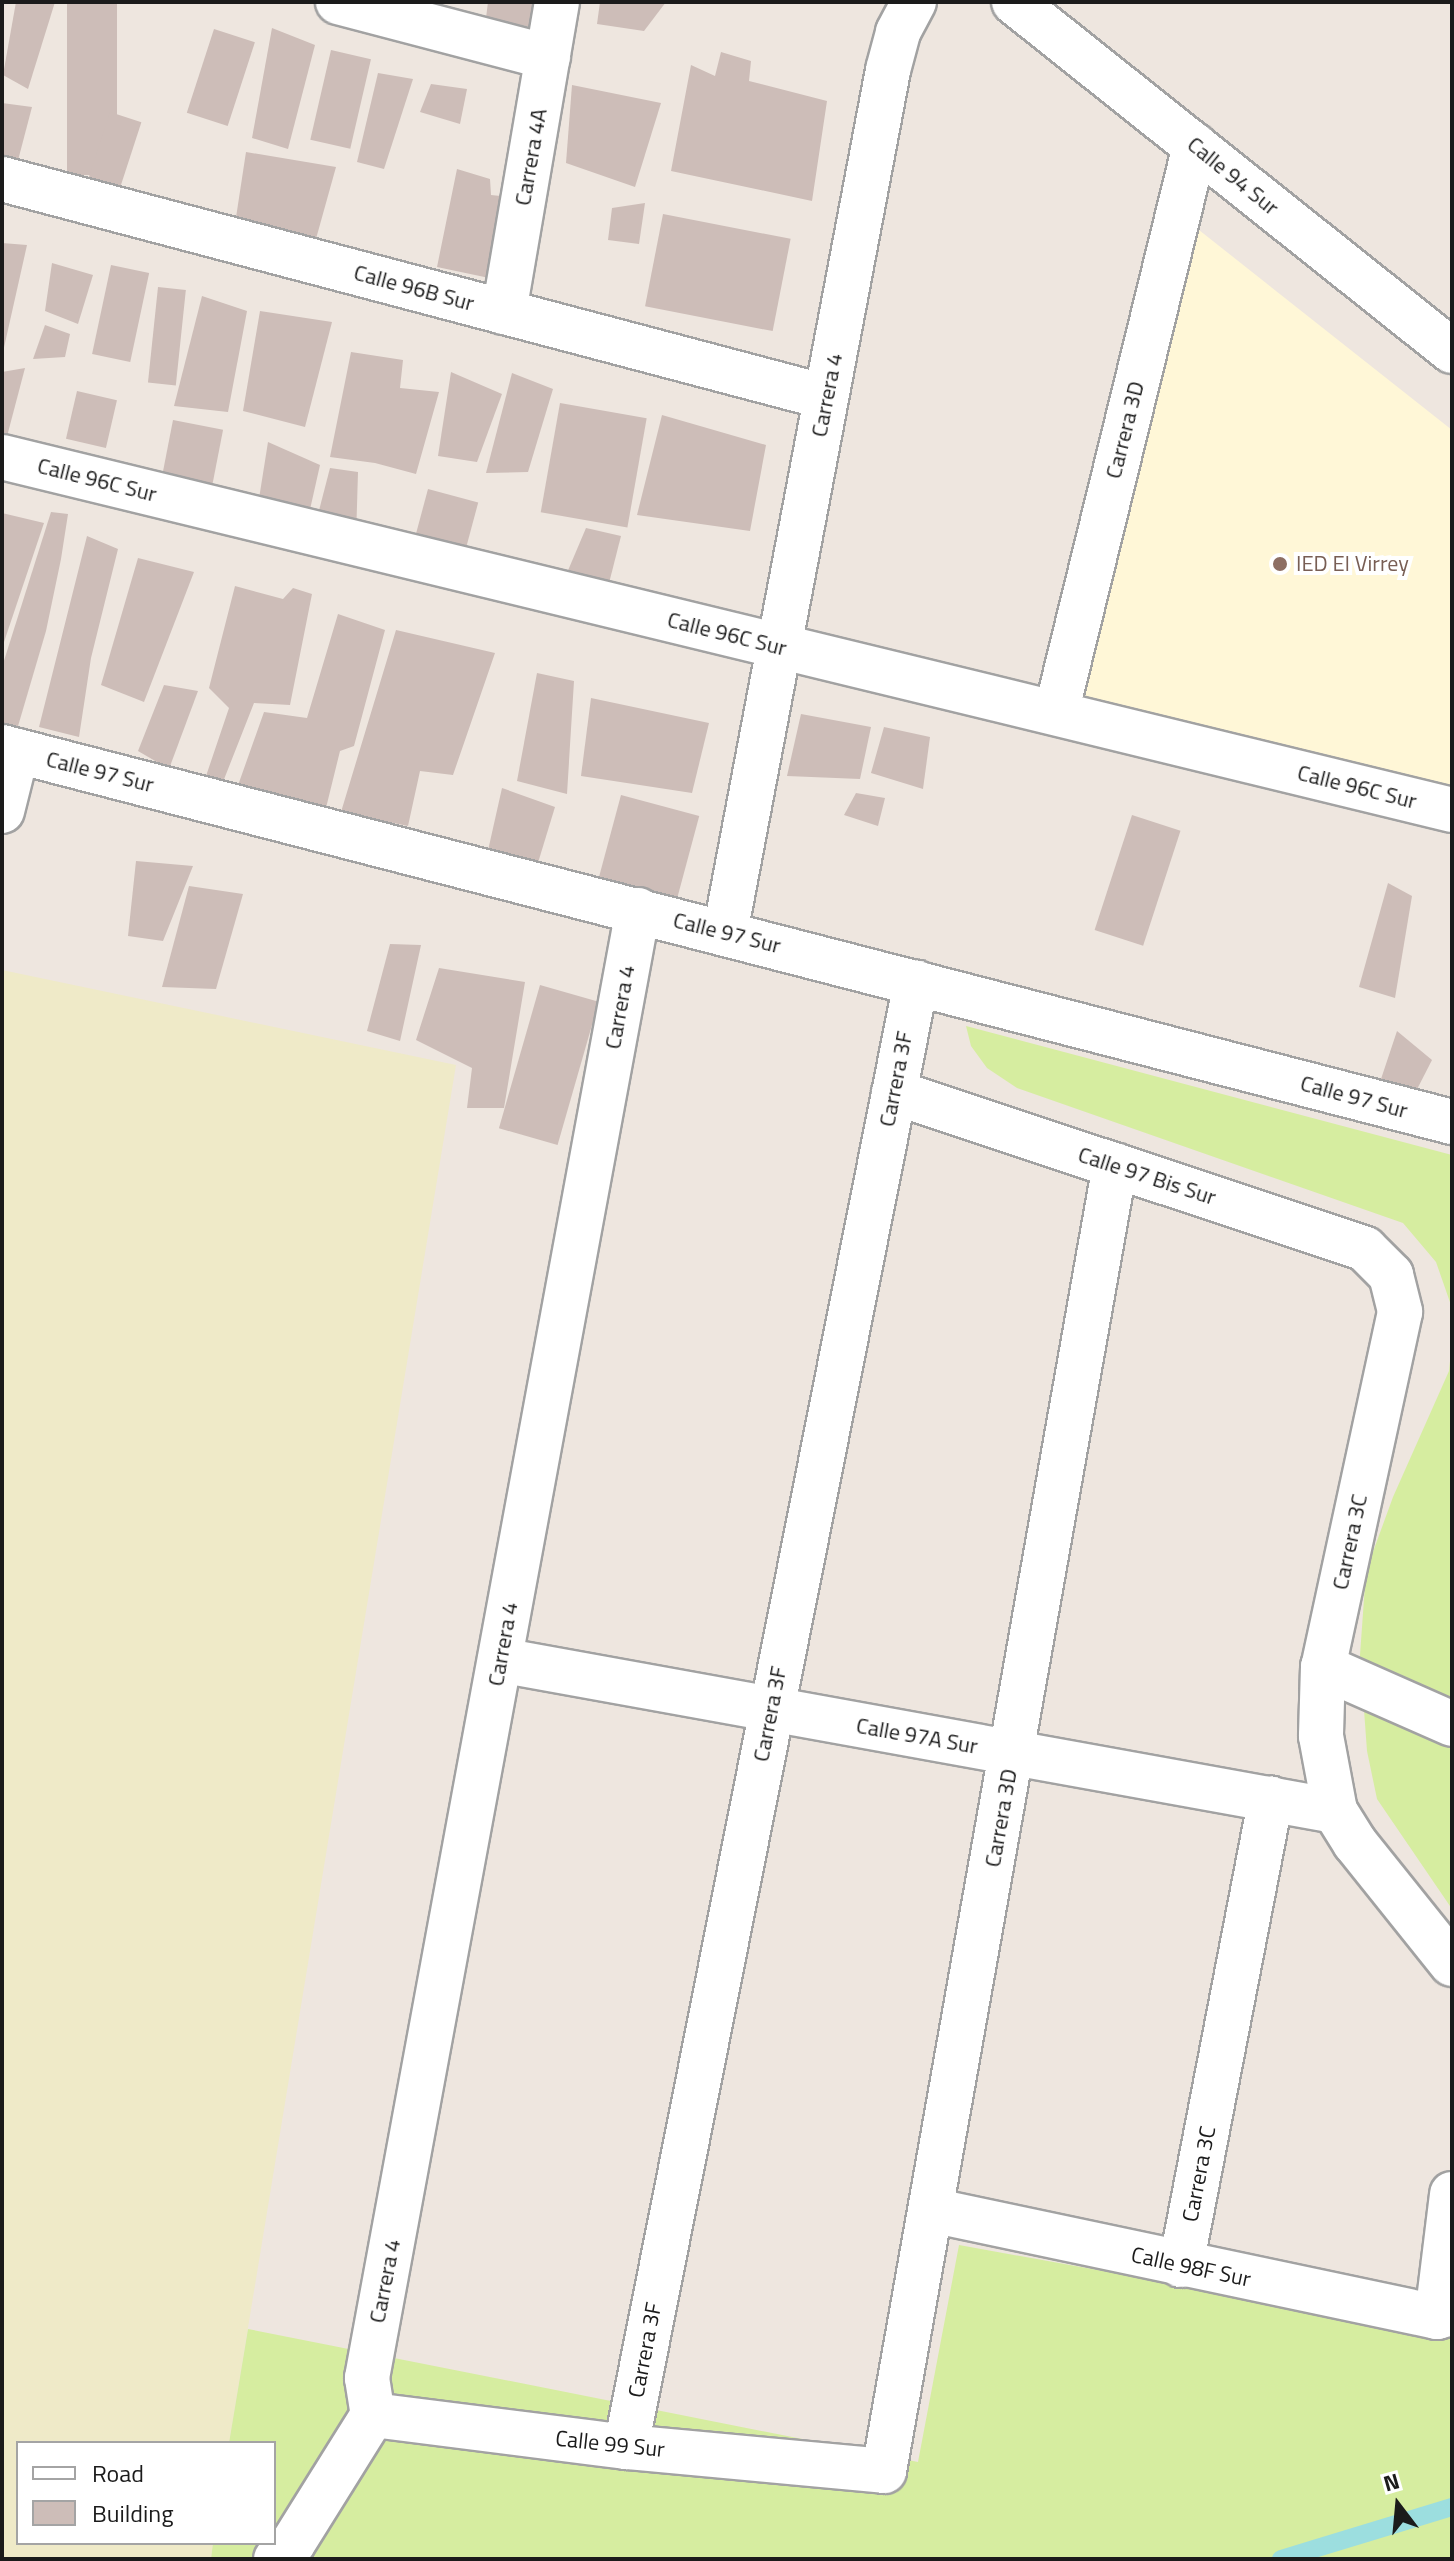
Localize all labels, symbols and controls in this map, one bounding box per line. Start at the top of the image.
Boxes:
street label: Carrera 4A [509,106,553,208]
street label: Calle 94 Sur [1182,131,1284,221]
street label: Calle 96B Sur [351,259,477,317]
street label: Carrera 4 [806,351,848,439]
street label: Carrera 3D [1100,379,1150,481]
street label: Calle 96C Sur [35,452,159,508]
place label: IED El Virrey [1296,551,1409,577]
marker: IED El Virrey [1271,555,1289,573]
street label: Calle 96C Sur [665,606,789,662]
street label: Calle 97 Sur [44,746,156,798]
street label: Calle 96C Sur [1295,759,1419,815]
street label: Calle 97 Sur [671,907,783,959]
street label: Carrera 4 [600,963,640,1051]
street label: Carrera 3F [874,1029,918,1129]
street label: Calle 97 Sur [1298,1070,1410,1124]
street label: Calle 97 Bis Sur [1075,1141,1219,1211]
street label: Carrera 3C [1327,1492,1373,1592]
street label: Carrera 4 [483,1600,523,1688]
street label: Carrera 3F [748,1664,792,1764]
street label: Calle 97A Sur [854,1712,980,1760]
street label: Carrera 3D [979,1767,1023,1869]
street label: Carrera 3C [1177,2124,1221,2224]
street label: Carrera 4 [364,2237,406,2325]
street label: Calle 98F Sur [1129,2241,1253,2293]
street label: Carrera 3F [623,2300,667,2400]
street label: Calle 99 Sur [554,2425,666,2463]
legend [16,2441,276,2545]
text: Road [92,2455,144,2491]
text: N [1379,2463,1403,2500]
north arrow [1358,2465,1438,2545]
text: Building [92,2495,174,2531]

